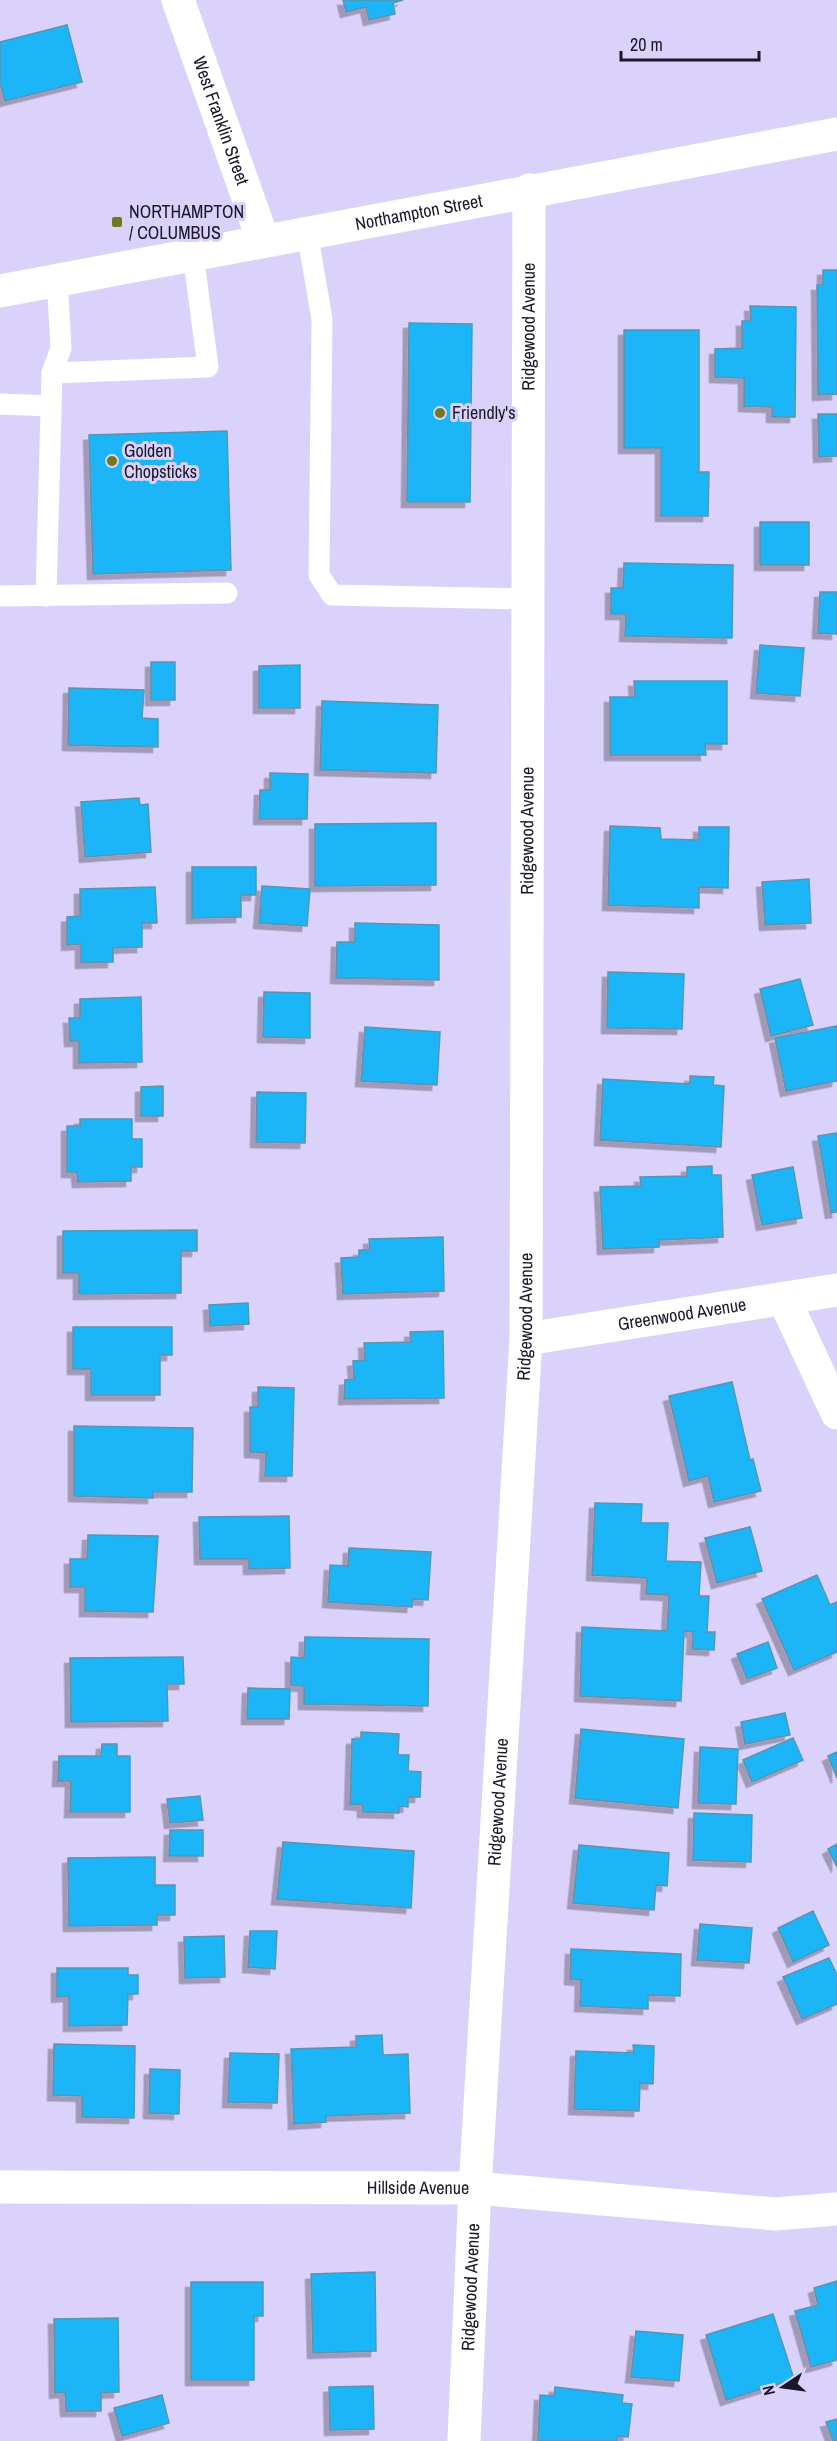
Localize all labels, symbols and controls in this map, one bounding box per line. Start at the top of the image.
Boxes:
scale bar [621,24,759,62]
text: 20 m [630,32,663,57]
street label: West Franklin Street [187,53,255,188]
street label: Northampton Street [353,188,484,236]
place label: NORTHAMPTON / COLUMBUS [129,199,244,245]
marker: NORTHAMPTON / COLUMBUS [110,215,124,229]
street label: Ridgewood Avenue [515,263,541,391]
place label: Friendly's [452,400,516,425]
marker: Friendly's [433,406,447,420]
place label: Golden Chopsticks [124,438,197,484]
marker: Golden Chopsticks [105,454,119,468]
street label: Ridgewood Avenue [514,767,539,895]
street label: Ridgewood Avenue [511,1253,538,1381]
street label: Greenwood Avenue [616,1291,748,1336]
street label: Ridgewood Avenue [481,1737,514,1866]
street label: Hillside Avenue [367,2175,469,2200]
street label: Ridgewood Avenue [455,2223,485,2352]
north arrow [753,2357,813,2417]
text: N [757,2383,780,2397]

